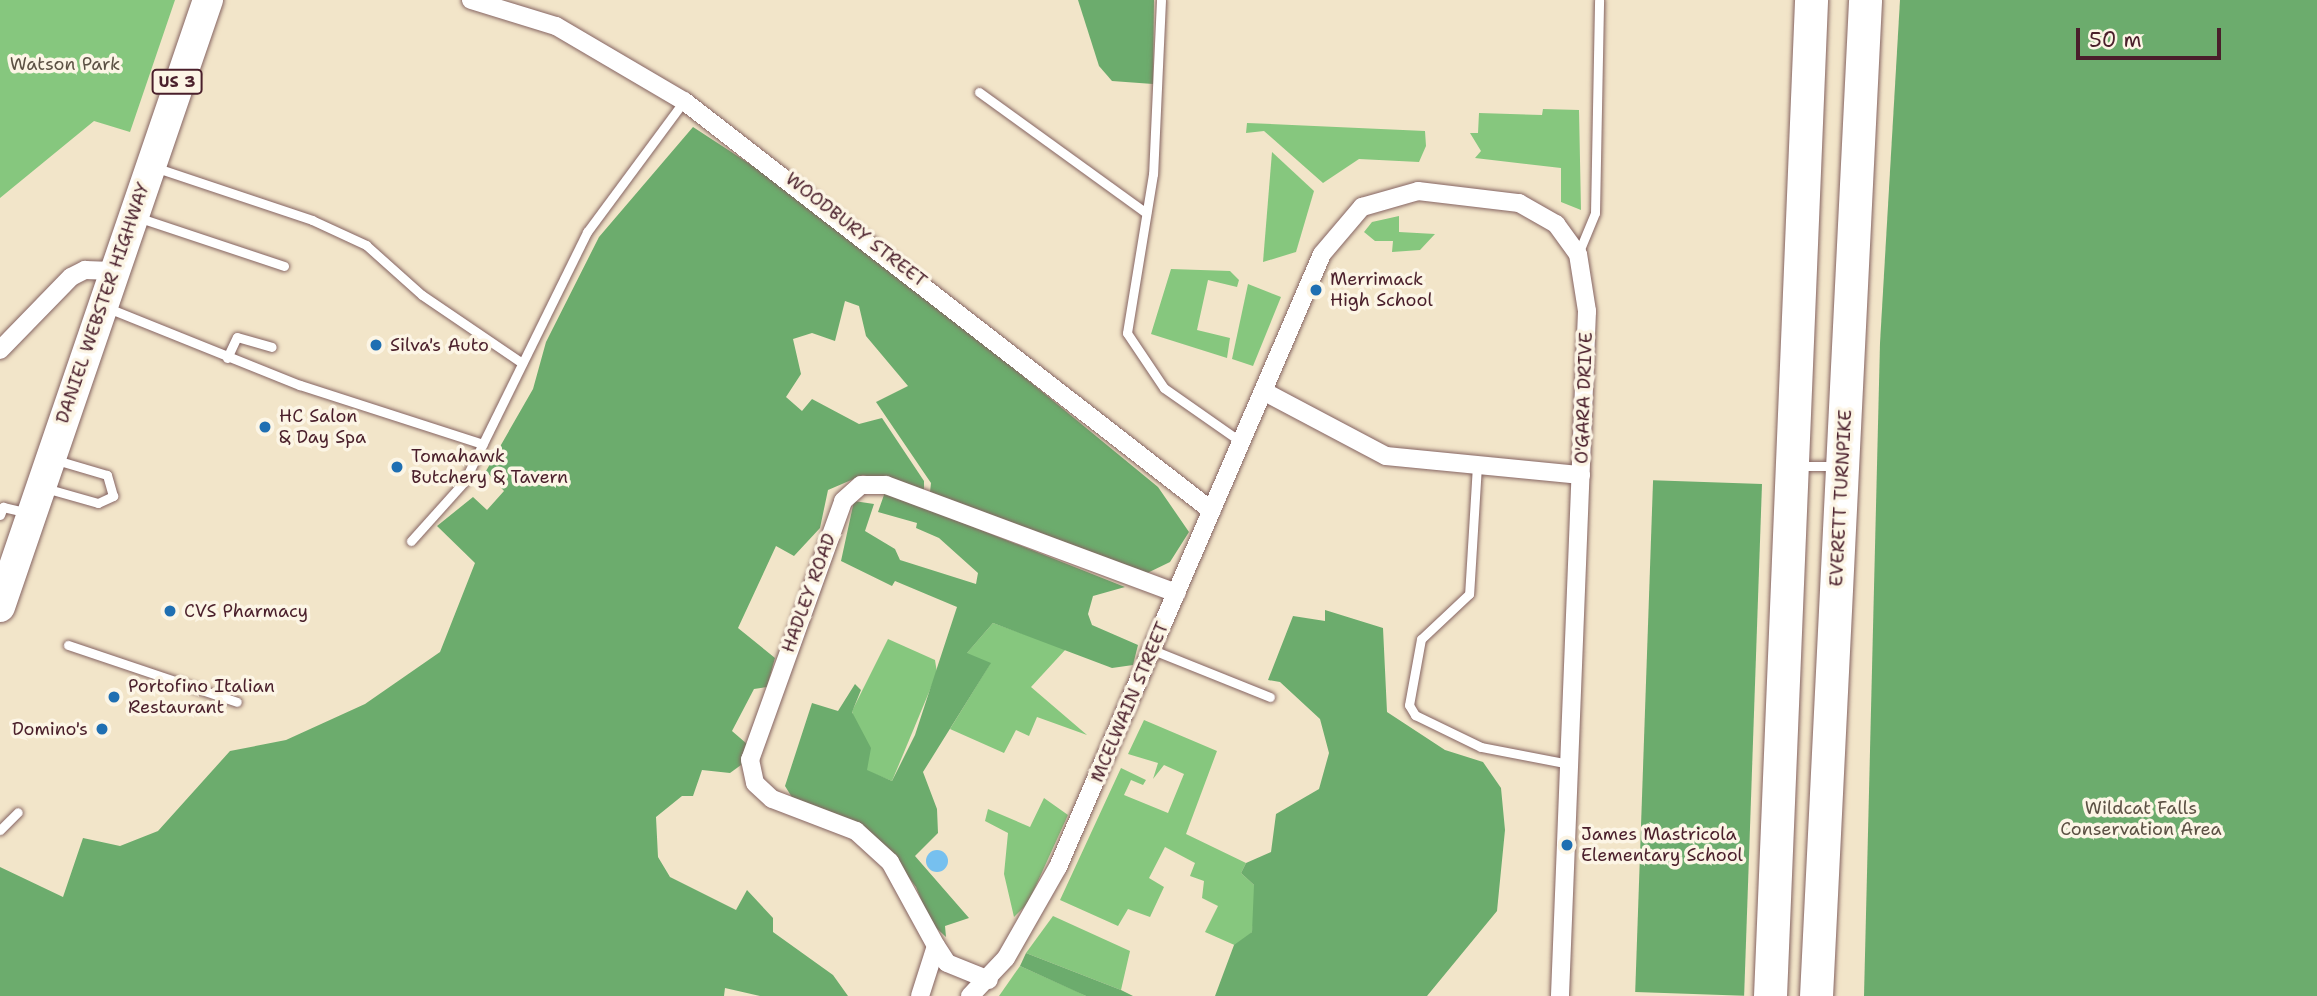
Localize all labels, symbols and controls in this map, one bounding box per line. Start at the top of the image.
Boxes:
scale bar [2079,14,2224,58]
text: 50 m [2089,26,2142,54]
park label: Watson Park [10,53,120,75]
road number: US 3 [151,69,203,94]
street label: WOODBURY STREET [781,168,931,292]
street label: DANIEL WEBSTER HIGHWAY [52,180,154,426]
place label: Merrimack High School [1330,269,1433,312]
marker: Merrimack High School [1308,282,1324,298]
street label: O'GARA DRIVE [1571,332,1597,464]
place label: Silva's Auto [390,334,489,356]
marker: Silva's Auto [368,337,384,353]
place label: HC Salon & Day Spa [279,406,366,448]
street label: EVERETT TURNPIKE [1826,409,1856,587]
marker: HC Salon & Day Spa [257,419,273,435]
place label: Tomahawk Butchery & Tavern [411,446,568,489]
marker: Tomahawk Butchery & Tavern [389,459,405,475]
street label: HADLEY ROAD [777,530,841,656]
place label: CVS Pharmacy [184,600,308,622]
marker: CVS Pharmacy [162,603,178,619]
street label: MCELWAIN STREET [1086,619,1174,785]
place label: Portofino Italian Restaurant [128,676,275,718]
marker: Portofino Italian Restaurant [106,689,122,705]
place label: Domino's [12,718,88,740]
marker: Domino's [94,721,110,737]
park label: Wildcat Falls Conservation Area [2060,798,2222,840]
place label: James Mastricola Elementary School [1581,824,1743,866]
marker: James Mastricola Elementary School [1559,837,1575,853]

